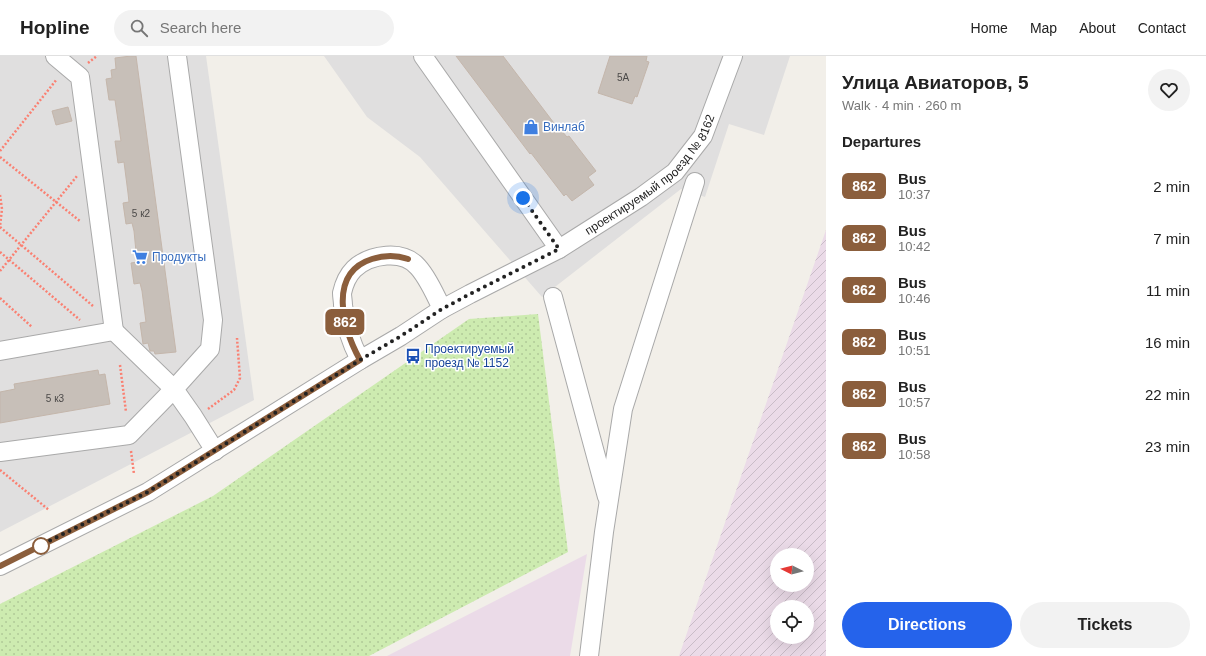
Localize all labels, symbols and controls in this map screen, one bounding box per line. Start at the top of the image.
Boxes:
search box [114,10,394,46]
text: Hopline [20,17,90,38]
icon: search [128,17,150,39]
text: Search here [160,19,241,36]
text: Home [971,20,1008,36]
text: Map [1030,20,1057,36]
text: About [1079,20,1116,36]
text: Contact [1138,20,1186,36]
button: heart [1148,69,1190,111]
house number: 5А [617,72,629,83]
text: Улица Авиаторов, 5 [842,72,1028,93]
text: Walk · 4 min · 260 m [842,98,961,113]
street label: проектируемый проезд № 8162 [582,112,718,238]
shop icon: Винлаб [522,118,540,136]
place label: Винлаб [543,120,585,134]
text: Departures [842,133,921,150]
text: Bus [898,170,926,187]
text: 862 [852,178,876,194]
text: 2 min [1153,178,1190,195]
text: 10:37 [898,187,931,202]
your location [513,188,533,208]
house number: 5 к2 [132,208,151,219]
text: Bus [898,222,926,239]
text: 862 [852,230,876,246]
text: 7 min [1153,230,1190,247]
text: 10:42 [898,239,931,254]
supermarket icon: Продукты [131,248,149,266]
place label: Продукты [152,250,206,264]
text: Bus [898,274,926,291]
text: 862 [852,282,876,298]
text: 11 min [1146,282,1190,299]
text: 10:46 [898,291,931,306]
line badge: 862 [322,309,368,335]
text: 862 [333,314,357,330]
text: Bus [898,326,926,343]
text: 862 [852,334,876,350]
text: 16 min [1145,334,1190,351]
place label: Проектируемый проезд № 1152 [425,342,514,370]
text: 10:51 [898,343,931,358]
bus stop icon: Проектируемый проезд № 1152 [404,347,422,365]
text: Bus [898,378,926,395]
text: 862 [852,386,876,402]
text: 22 min [1145,386,1190,403]
house number: 5 к3 [46,393,65,404]
text: 10:57 [898,395,931,410]
text: Bus [898,430,926,447]
text: 862 [852,438,876,454]
text: 23 min [1145,438,1190,455]
text: 10:58 [898,447,931,462]
unlabelled marker [32,537,50,555]
north arrow [770,548,814,592]
map controls [770,548,814,644]
button: locate [770,600,814,644]
button: Directions [842,602,1012,648]
button: Tickets [1020,602,1190,648]

